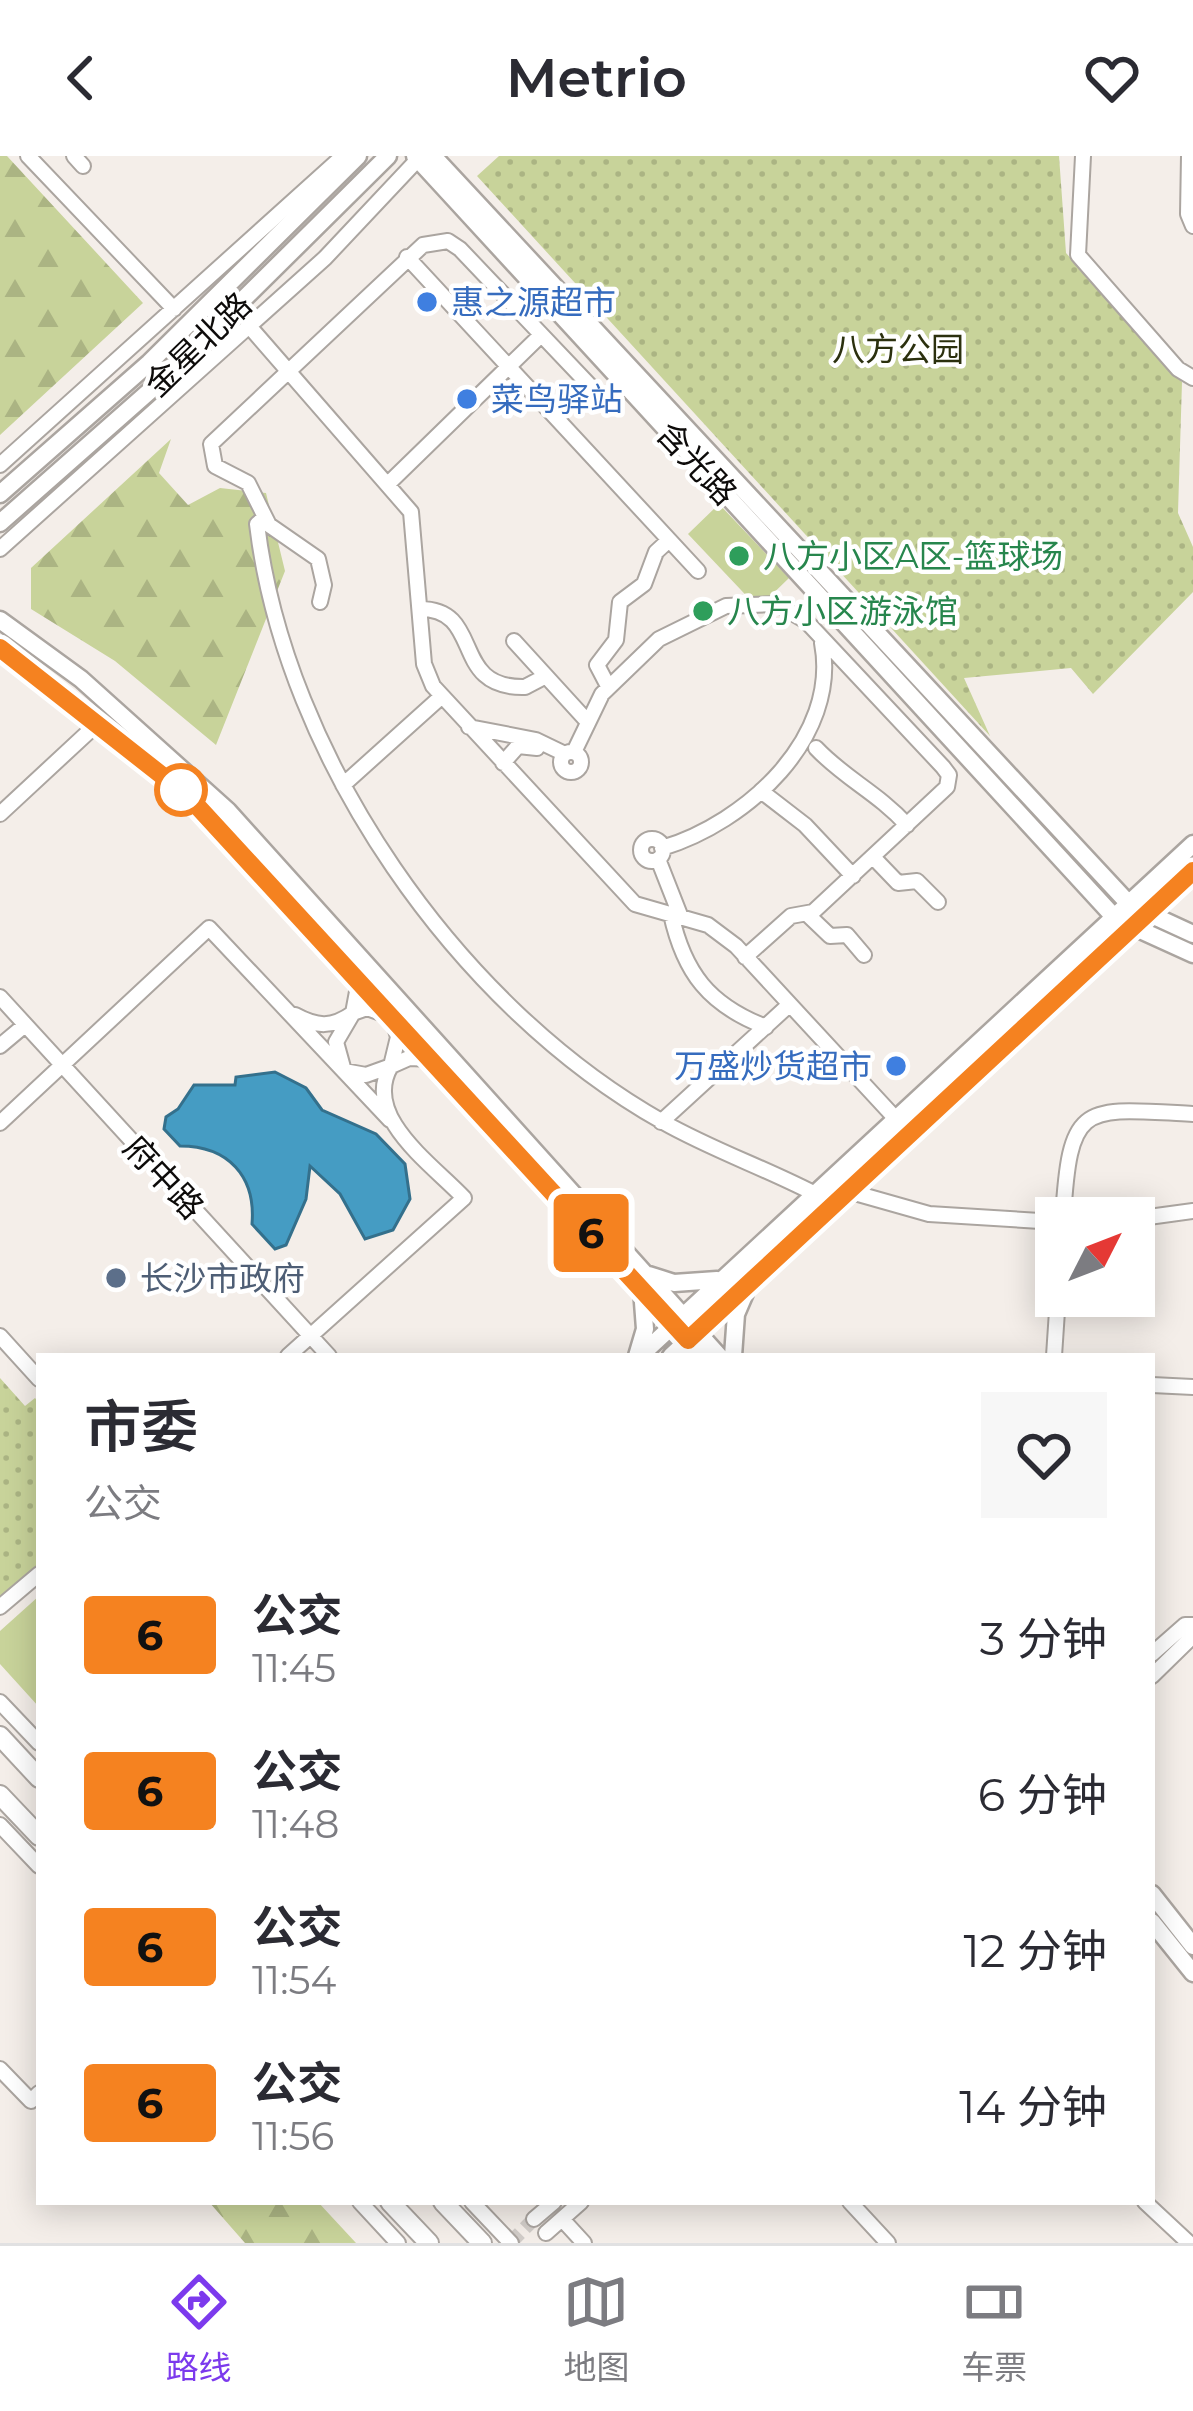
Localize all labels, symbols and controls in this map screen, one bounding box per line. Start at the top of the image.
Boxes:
icon: back [48,45,114,111]
text: Metrio [506,45,687,111]
icon: heart [1079,45,1145,111]
place label: 惠之源超市 [451,282,616,322]
street label: 金星北路 [137,284,259,404]
marker: 惠之源超市 [414,289,440,315]
park label: 八方公园 [832,329,964,369]
place label: 菜鸟驿站 [491,379,623,419]
marker: 菜鸟驿站 [454,386,480,412]
street label: 含光路 [649,413,745,513]
place label: 八方小区A区-篮球场 [763,536,1063,576]
marker: 八方小区A区-篮球场 [726,543,752,569]
place label: 八方小区游泳馆 [727,591,958,631]
marker: 八方小区游泳馆 [690,598,716,624]
unlabelled marker [156,765,206,815]
place label: 万盛炒货超市 [674,1046,872,1086]
marker: 万盛炒货超市 [883,1053,909,1079]
street label: 府中路 [116,1127,212,1227]
line badge: 6 [552,1194,630,1272]
north arrow [1035,1197,1155,1317]
map controls [1035,1197,1155,1317]
text: 6 [578,1207,604,1259]
place label: 长沙市政府 [140,1258,305,1298]
marker: 长沙市政府 [103,1265,129,1291]
text: 市委 [84,1392,198,1461]
button: heart [981,1392,1107,1518]
text: 公交 [84,1479,162,1527]
text: 公交 [252,1587,342,1642]
text: 6 [137,1609,163,1661]
text: 3 分钟 [980,1611,1107,1666]
text: 11:45 [252,1644,336,1692]
text: 公交 [252,1743,342,1798]
text: 6 [137,1765,163,1817]
text: 6 分钟 [978,1767,1107,1822]
text: 11:48 [252,1800,339,1848]
text: 公交 [252,1899,342,1954]
text: 6 [137,1921,163,1973]
text: 12 分钟 [963,1923,1107,1978]
text: 11:54 [252,1956,336,2004]
text: 公交 [252,2055,342,2110]
text: 6 [137,2077,163,2129]
text: 14 分钟 [959,2079,1107,2134]
text: 11:56 [252,2112,334,2160]
tab: 路线 [166,2269,232,2389]
tab: 地图 [563,2269,629,2389]
tab: 车票 [961,2269,1027,2389]

